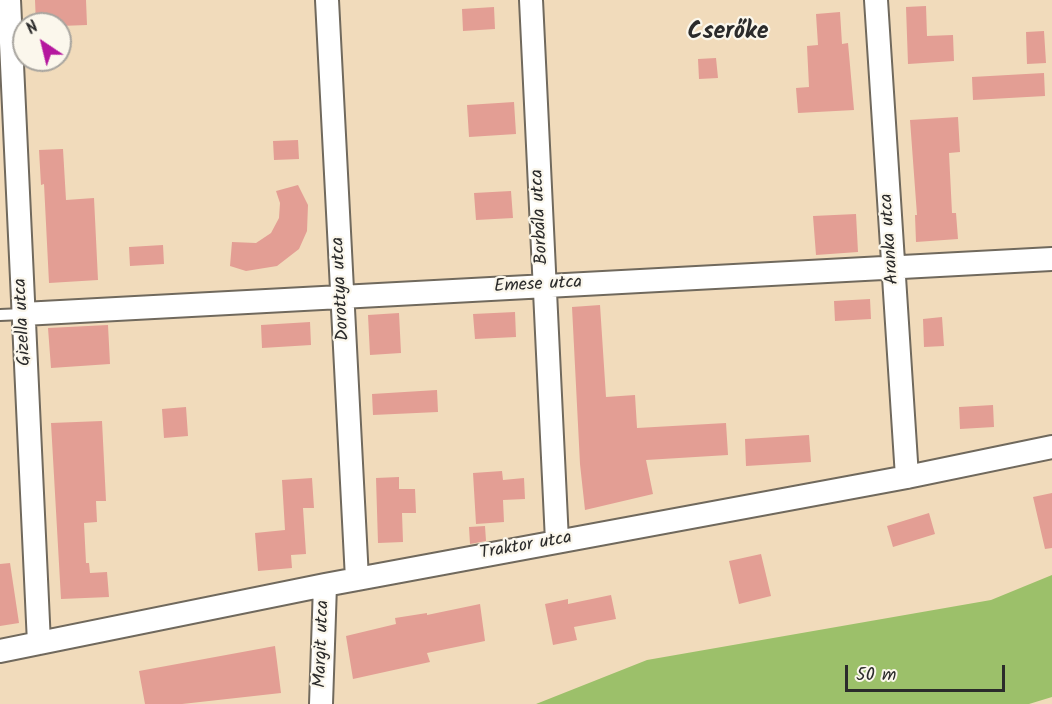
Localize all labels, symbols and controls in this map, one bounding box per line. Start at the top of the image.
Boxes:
north arrow [12,12,72,72]
text: N [21,15,44,42]
district label: Cserőke [688,20,768,48]
street label: Borbála utca [528,169,554,265]
street label: Aranka utca [877,193,905,285]
street label: Dorottya utca [328,237,356,341]
street label: Emese utca [493,273,583,299]
street label: Gizella utca [11,278,37,366]
street label: Traktor utca [478,528,574,566]
street label: Margit utca [311,600,335,688]
scale bar [848,653,1008,691]
text: 50 m [856,661,896,690]

